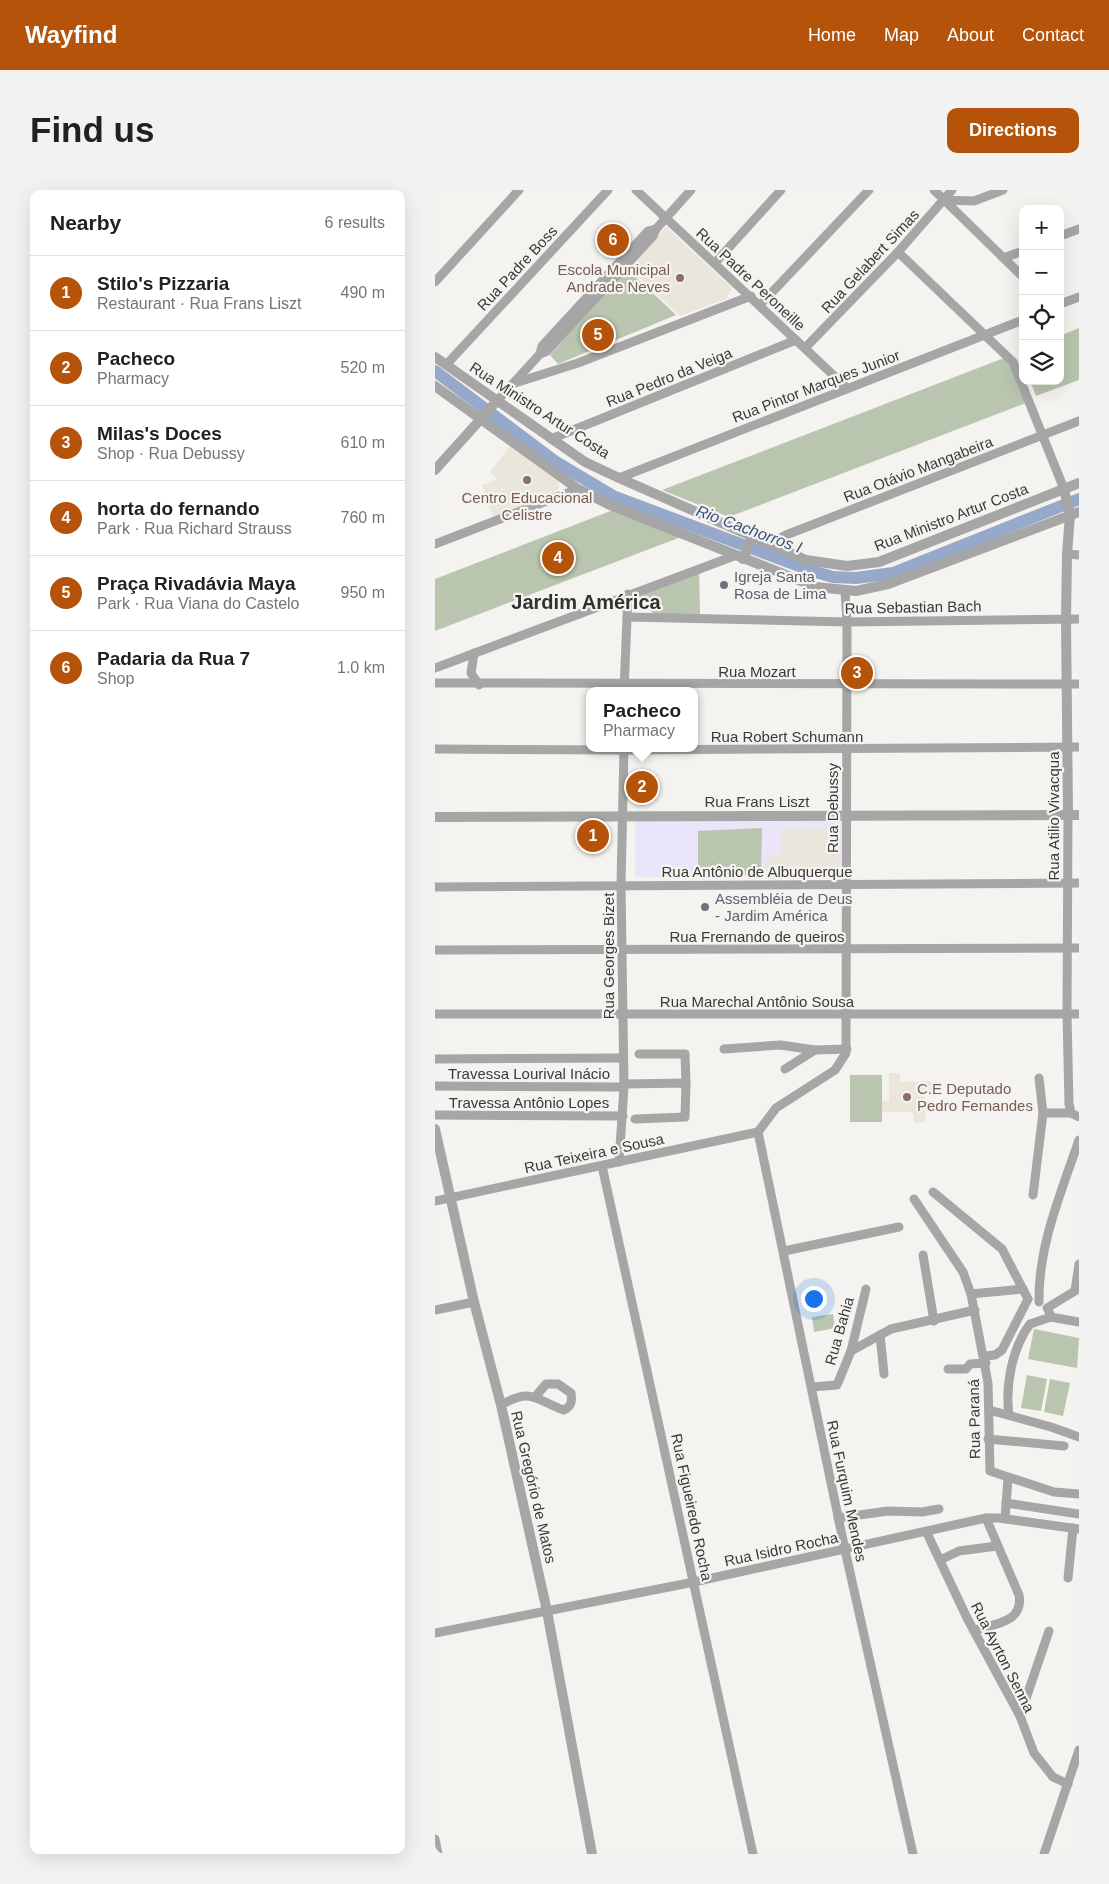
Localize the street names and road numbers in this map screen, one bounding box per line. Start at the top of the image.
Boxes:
street label: Rua Gelabert Simas [818,206,922,316]
street label: Rua Padre Boss [474,222,560,314]
street label: Rua Padre Peroneille [693,224,809,334]
street label: Rua Pedro da Veiga [604,344,735,410]
street label: Rua Pintor Marques Junior [730,346,902,426]
street label: Rua Ministro Artur Costa [467,358,614,462]
street label: Rua Otávio Mangabeira [841,432,996,505]
street label: Rua Ministro Artur Costa [872,480,1031,554]
street label: Rua Sebastian Bach [844,597,982,617]
street label: Rua Mozart [718,663,797,680]
street label: Rua Robert Schumann [711,728,863,745]
street label: Rua Atilio Vivacqua [1045,751,1062,880]
street label: Rua Debussy [824,762,841,853]
street label: Rua Frans Liszt [704,793,810,810]
street label: Rua Antônio de Albuquerque [662,863,853,880]
street label: Rua Georges Bizet [600,892,617,1019]
street label: Rua Frernando de queiros [669,928,845,945]
street label: Rua Marechal Antônio Sousa [660,993,855,1010]
street label: Travessa Lourival Inácio [448,1065,610,1082]
street label: Travessa Antônio Lopes [449,1094,609,1111]
street label: Rua Teixeira e Sousa [523,1130,666,1176]
street label: Rua Bahia [821,1294,857,1367]
street label: Rua Paraná [965,1378,983,1459]
street label: Rua Gregório de Matos [508,1409,560,1565]
street label: Rua Furquim Mendes [824,1419,870,1563]
street label: Rua Figueiredo Rocha [668,1432,716,1583]
street label: Rua Isidro Rocha [723,1529,840,1569]
street label: Rua Ayrton Senna [968,1599,1038,1716]

